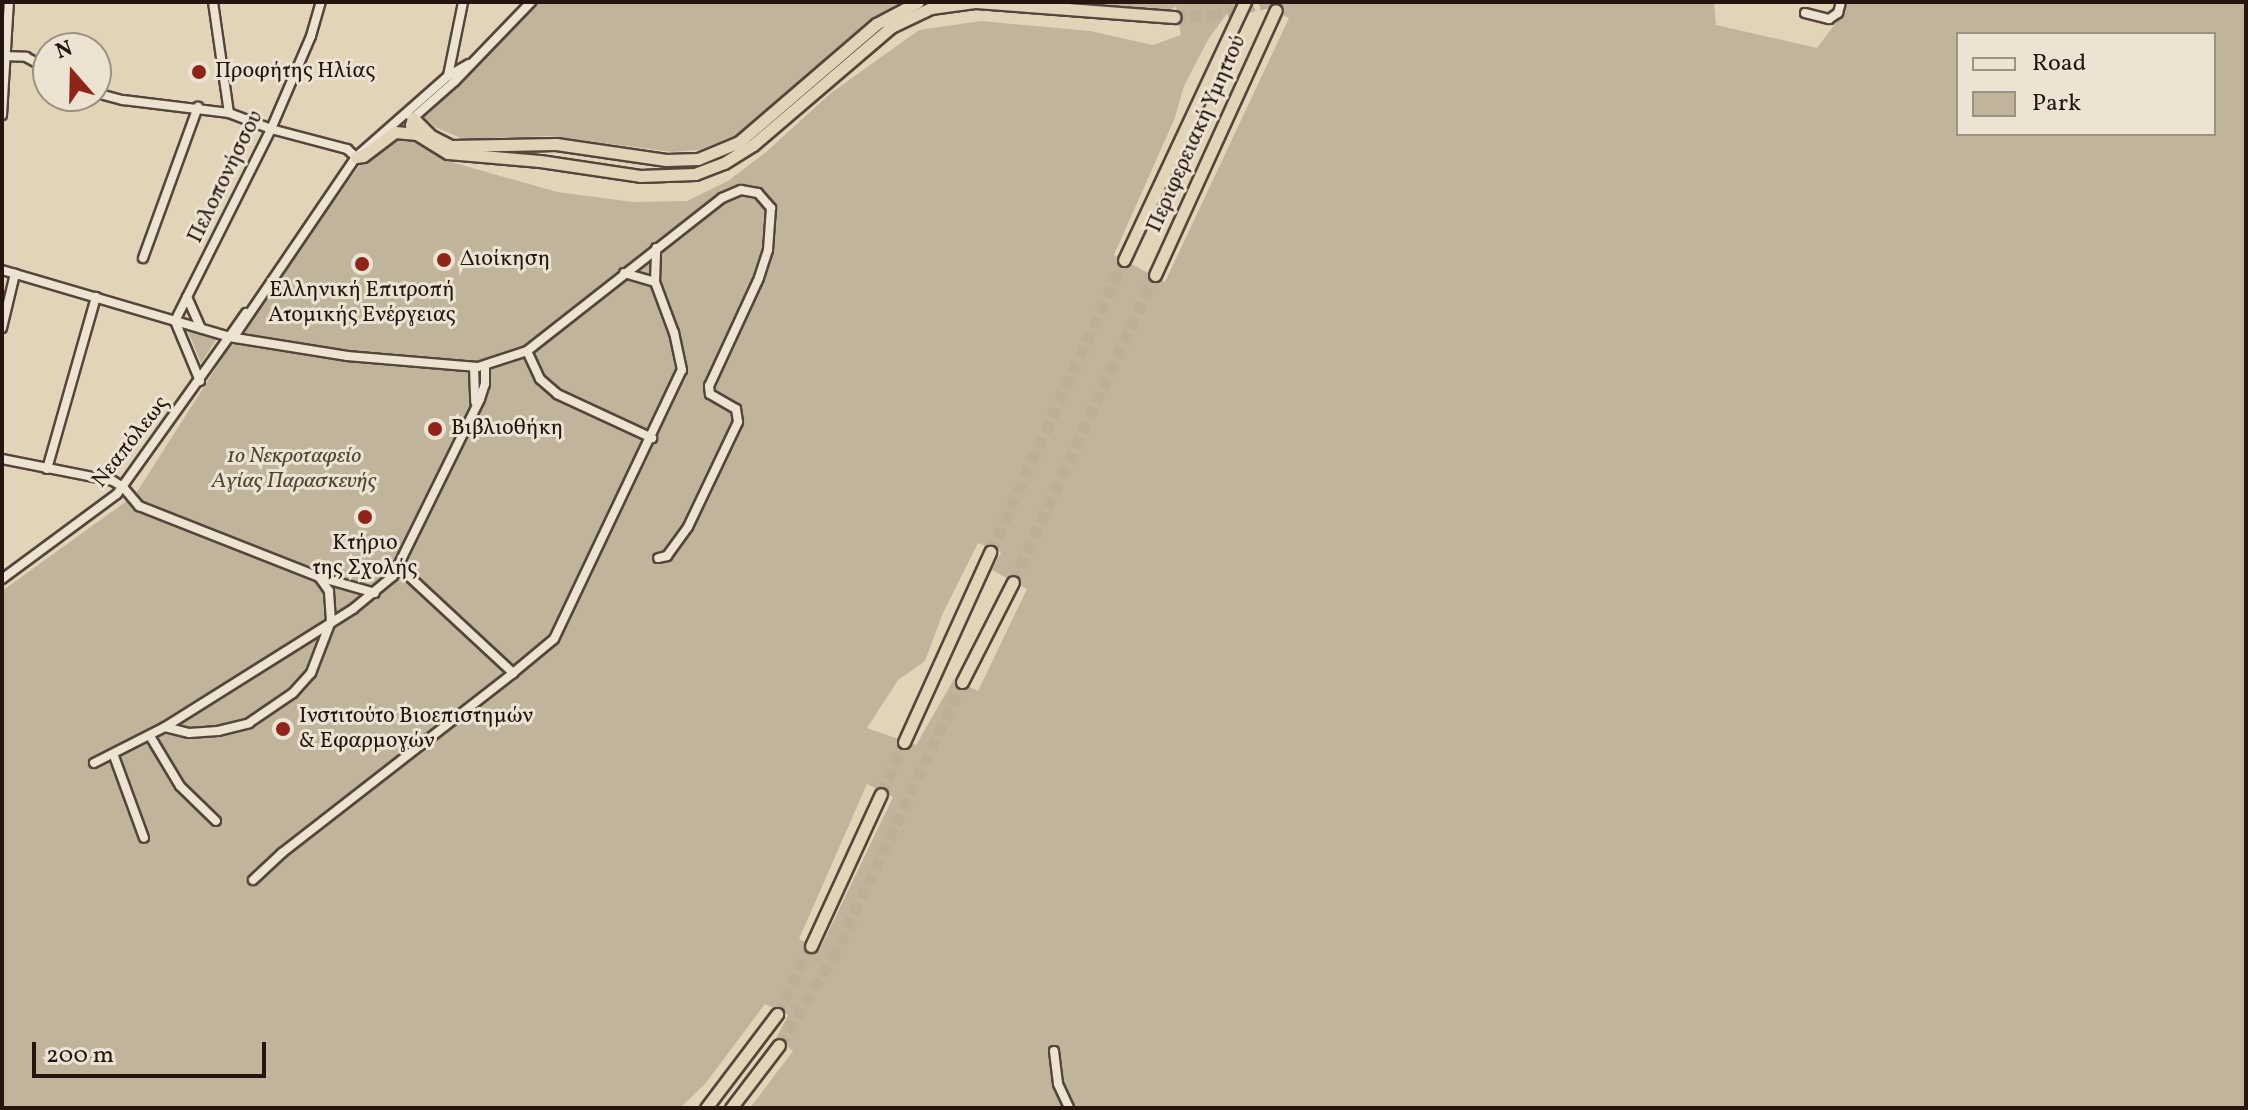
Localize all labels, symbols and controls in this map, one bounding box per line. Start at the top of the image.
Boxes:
street label: Περιφερειακή Υμηττού [1141,31,1253,237]
north arrow [32,32,112,112]
legend [1956,32,2216,136]
text: N [51,34,77,68]
text: Road [2032,47,2086,81]
place label: Προφήτης Ηλίας [215,59,375,85]
marker: Προφήτης Ηλίας [190,63,208,81]
text: Park [2032,87,2081,121]
street label: Πελοπονήσσου [183,106,269,248]
place label: Διοίκηση [460,247,550,273]
marker: Διοίκηση [435,251,453,269]
marker: Ελληνική Επιτροπή Ατομικής Ενέργειας [353,255,371,273]
place label: Ελληνική Επιτροπή Ατομικής Ενέργειας [268,277,456,328]
street label: Νεαπόλεως [87,391,175,493]
place label: Βιβλιοθήκη [451,416,563,442]
marker: Βιβλιοθήκη [426,420,444,438]
park label: 1ο Νεκροταφείο Αγίας Παρασκευής [212,443,376,494]
marker: Κτήριο της Σχολής [356,508,374,526]
place label: Κτήριο της Σχολής [312,530,418,582]
place label: Ινστιτούτο Βιοεπιστημών & Εφαρμογών [299,703,533,754]
marker: Ινστιτούτο Βιοεπιστημών & Εφαρμογών [274,720,292,738]
scale bar [36,1026,270,1076]
text: 200 m [46,1039,114,1073]

